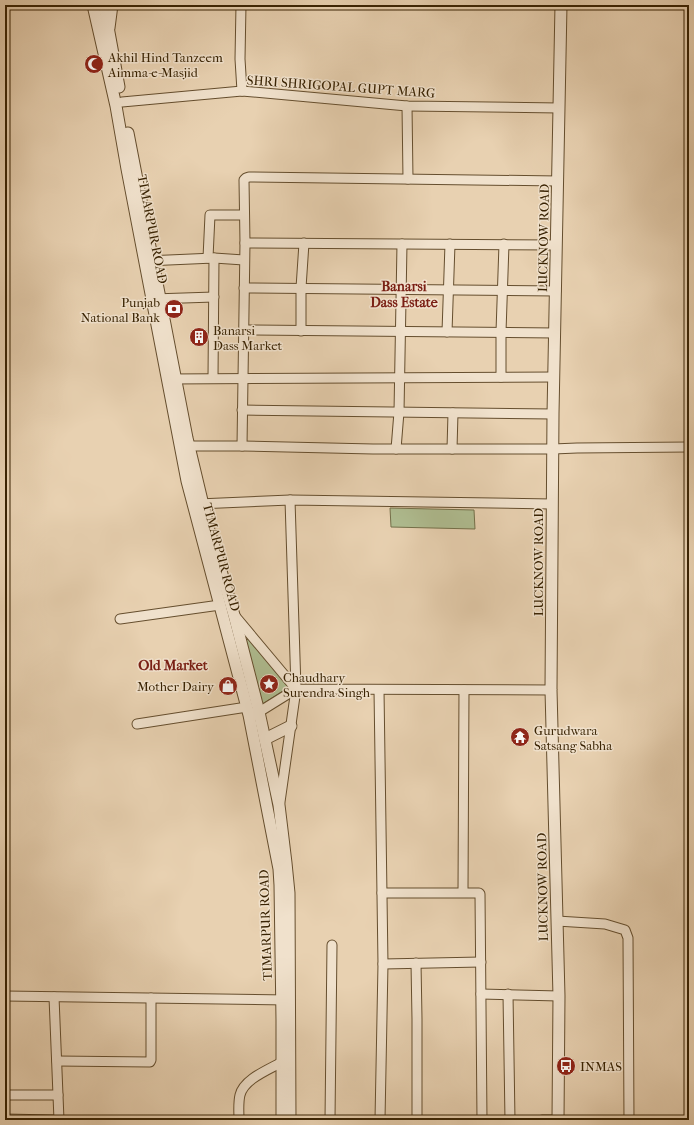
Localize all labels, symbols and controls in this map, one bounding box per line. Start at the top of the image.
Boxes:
place label: Akhil Hind Tanzeem Aimma-e-Masjid [107,50,223,80]
mosque icon: Akhil Hind Tanzeem Aimma-e-Masjid [83,53,105,75]
street label: SHRI SHRIGOPAL GUPT MARG [246,72,436,101]
street label: TIMARPUR ROAD [135,173,170,285]
street label: LUCKNOW ROAD [535,184,552,292]
district label: Banarsi Dass Estate [370,278,438,311]
place label: Punjab National Bank [81,295,160,325]
bank icon: Punjab National Bank [163,298,185,320]
place label: Banarsi Dass Market [213,323,283,353]
building icon: Banarsi Dass Market [188,326,210,348]
street label: TIMARPUR ROAD [200,501,243,613]
street label: LUCKNOW ROAD [531,508,546,616]
district label: Old Market [138,657,209,674]
place label: Chaudhary Surendra Singh [283,670,371,700]
place icon: Chaudhary Surendra Singh [258,673,280,695]
shop icon: Mother Dairy [217,675,239,697]
place label: Mother Dairy [137,679,215,694]
place label: Gurudwara Satsang Sabha [534,723,613,753]
temple icon: Gurudwara Satsang Sabha [509,726,531,748]
street label: LUCKNOW ROAD [534,833,551,941]
street label: TIMARPUR ROAD [256,869,275,981]
bus stop icon: INMAS [555,1055,577,1077]
place label: INMAS [580,1059,622,1074]

